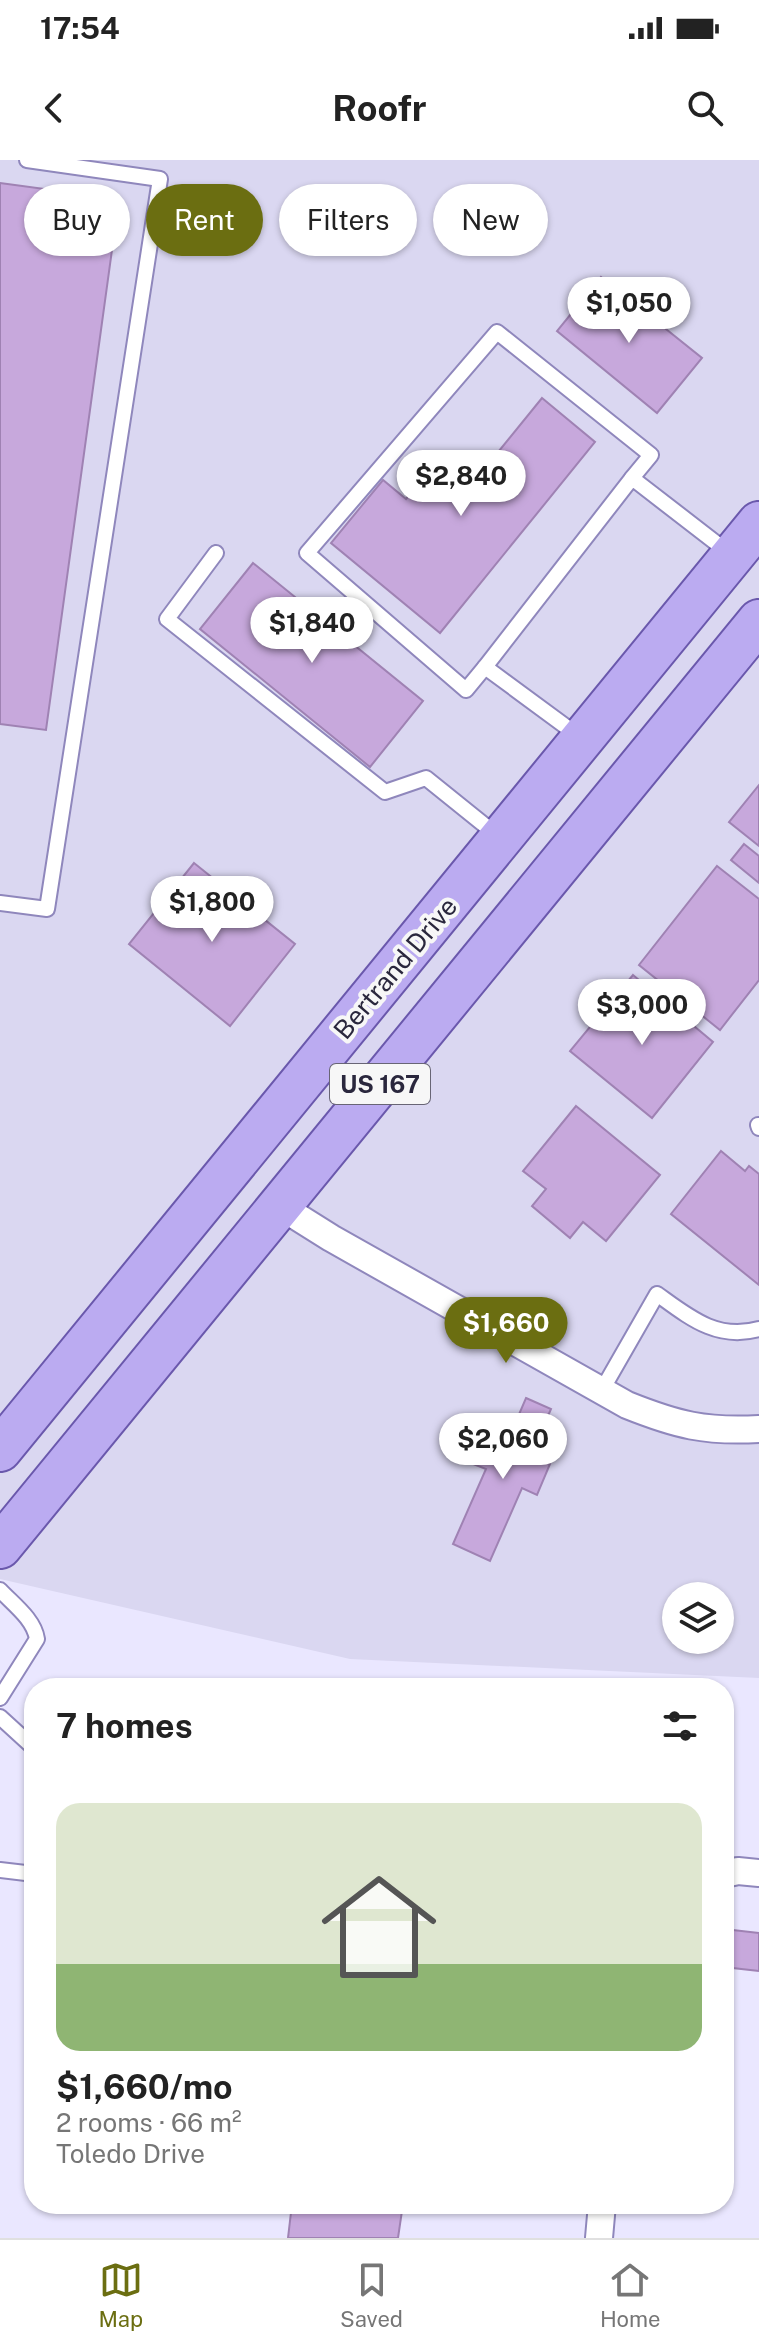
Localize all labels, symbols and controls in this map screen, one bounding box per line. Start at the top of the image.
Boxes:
text: 17:54 [40,10,120,46]
icon: back [32,86,76,130]
icon: search [683,86,727,130]
text: Roofr [332,87,427,129]
chip: Buy [24,184,130,256]
chip: Rent [146,184,263,256]
chip: Filters [279,184,417,256]
chip: New [433,184,548,256]
pin: $1,050 [564,277,694,345]
text: $1,050 [585,287,673,318]
pin: $2,840 [396,450,526,518]
text: $2,840 [415,460,507,491]
pin: $1,840 [247,597,377,665]
text: $1,840 [268,607,356,638]
pin: $1,800 [147,876,277,944]
text: $1,800 [169,886,255,917]
street label: Bertrand Drive [327,891,463,1045]
pin: $3,000 [577,979,707,1047]
text: $3,000 [596,989,688,1020]
road number: US 167 [330,1064,430,1104]
pin: $1,660 [441,1297,571,1365]
text: $1,660 [463,1307,549,1338]
pin: $2,060 [438,1413,568,1481]
text: $2,060 [457,1423,549,1454]
map controls [662,1582,734,1654]
button: layers [662,1582,734,1654]
icon: filters [658,1704,702,1748]
text: 7 homes [56,1706,193,1746]
icon: home [307,1855,451,1999]
text: $1,660/mo [56,2067,233,2107]
text: 2 rooms · 66 m² [56,2107,242,2138]
text: Toledo Drive [56,2138,205,2169]
tab: Map [98,2258,143,2332]
tab: Saved [340,2258,403,2332]
tab: Home [600,2258,661,2332]

